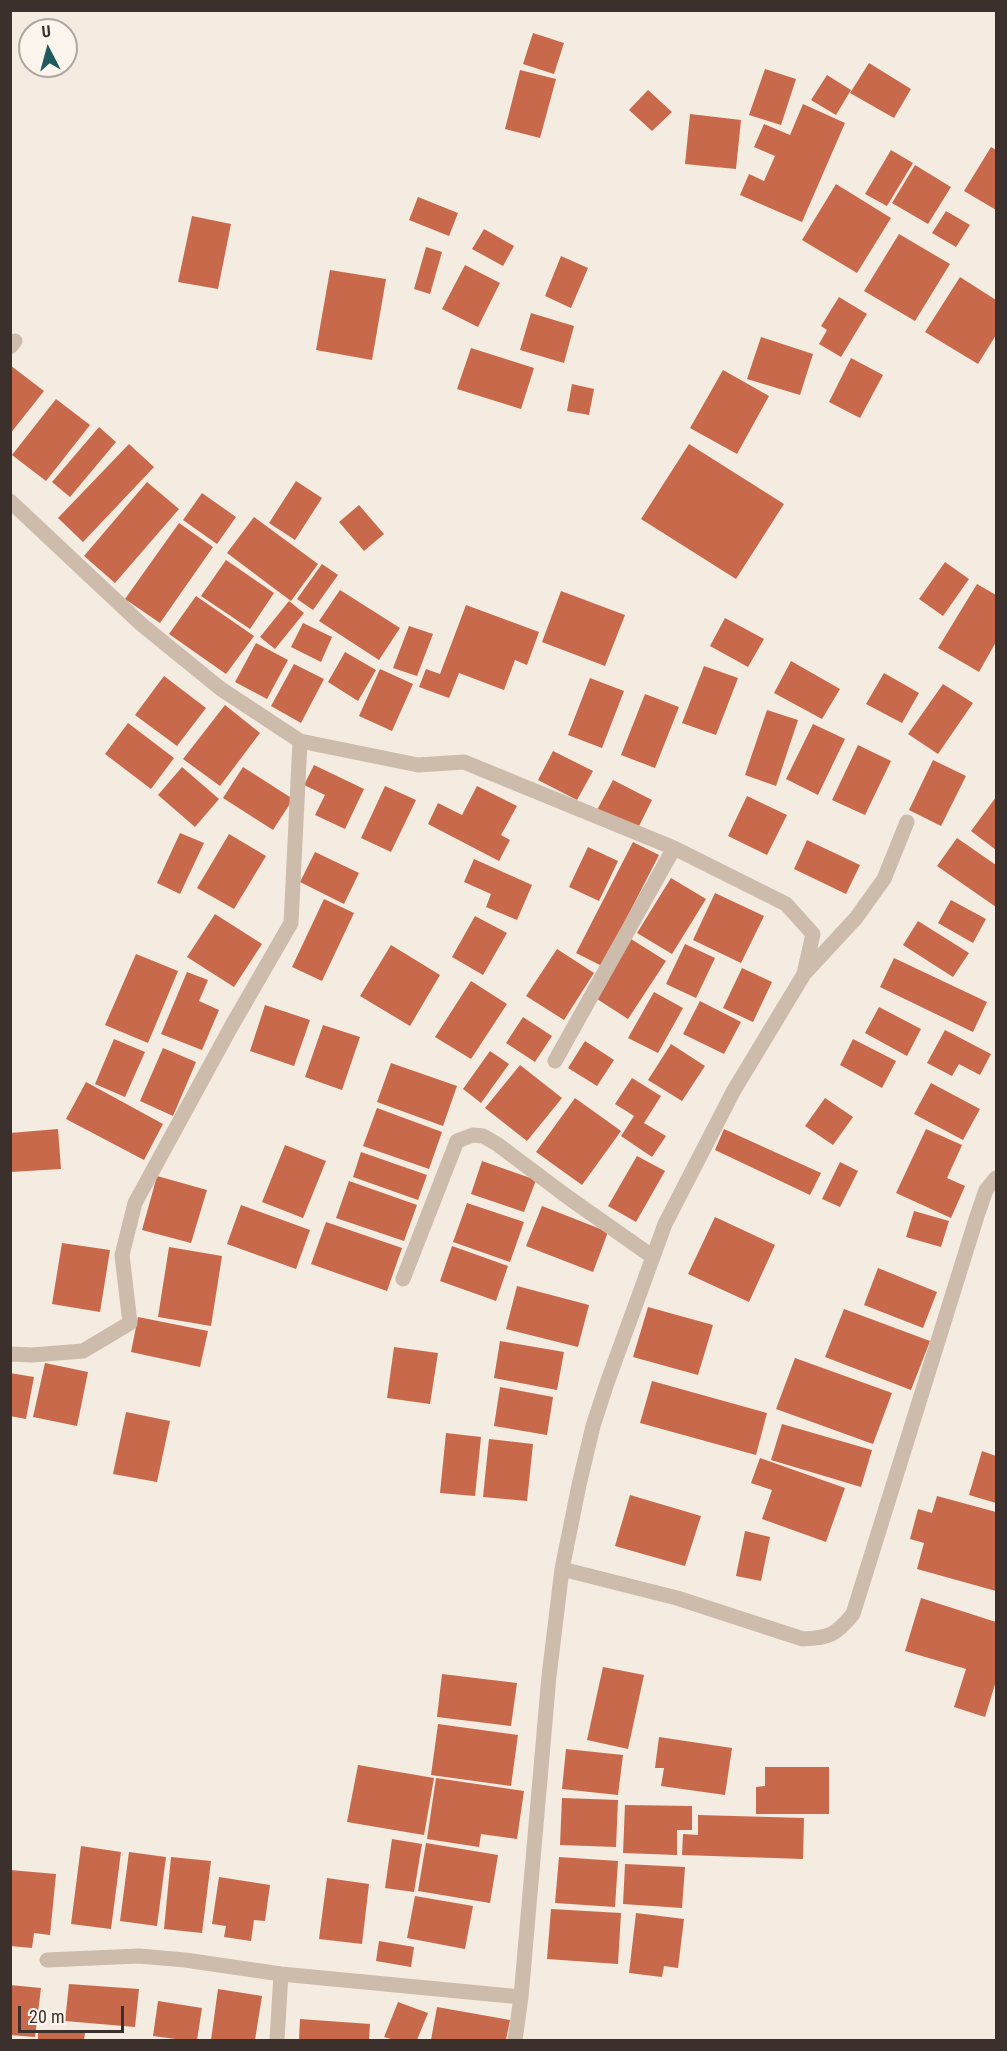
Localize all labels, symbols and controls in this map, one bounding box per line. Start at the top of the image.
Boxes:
north arrow [18,18,78,78]
text: U [41,22,52,42]
scale bar [21,1994,128,2032]
text: 20 m [29,2006,64,2027]

